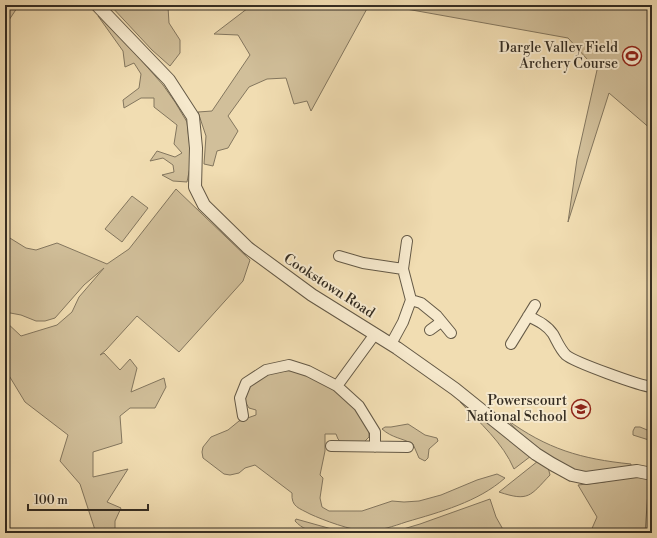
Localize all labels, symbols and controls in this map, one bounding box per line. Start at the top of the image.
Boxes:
place label: Dargle Valley Field Archery Course [499,39,618,73]
sports icon: Dargle Valley Field Archery Course [621,45,643,67]
street label: Cookstown Road [280,250,378,322]
place label: Powerscourt National School [467,392,567,426]
school or university icon: Powerscourt National School [570,398,592,420]
scale bar [28,486,148,512]
text: 100 m [34,493,68,508]

